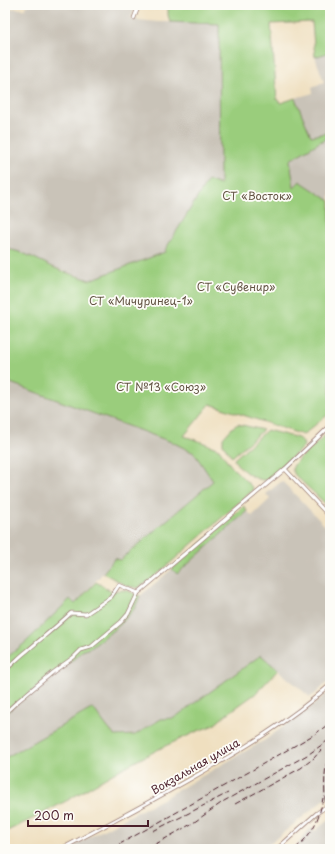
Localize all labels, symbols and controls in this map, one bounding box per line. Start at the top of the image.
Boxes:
park label: СТ «Восток» [222,187,292,204]
park label: СТ «Сувенир» [197,278,275,295]
park label: СТ «Мичуринец-1» [89,292,193,309]
park label: СТ №13 «Союз» [116,378,206,395]
street label: Вокзальная улица [148,734,242,798]
scale bar [28,802,148,828]
text: 200 m [34,806,74,824]

